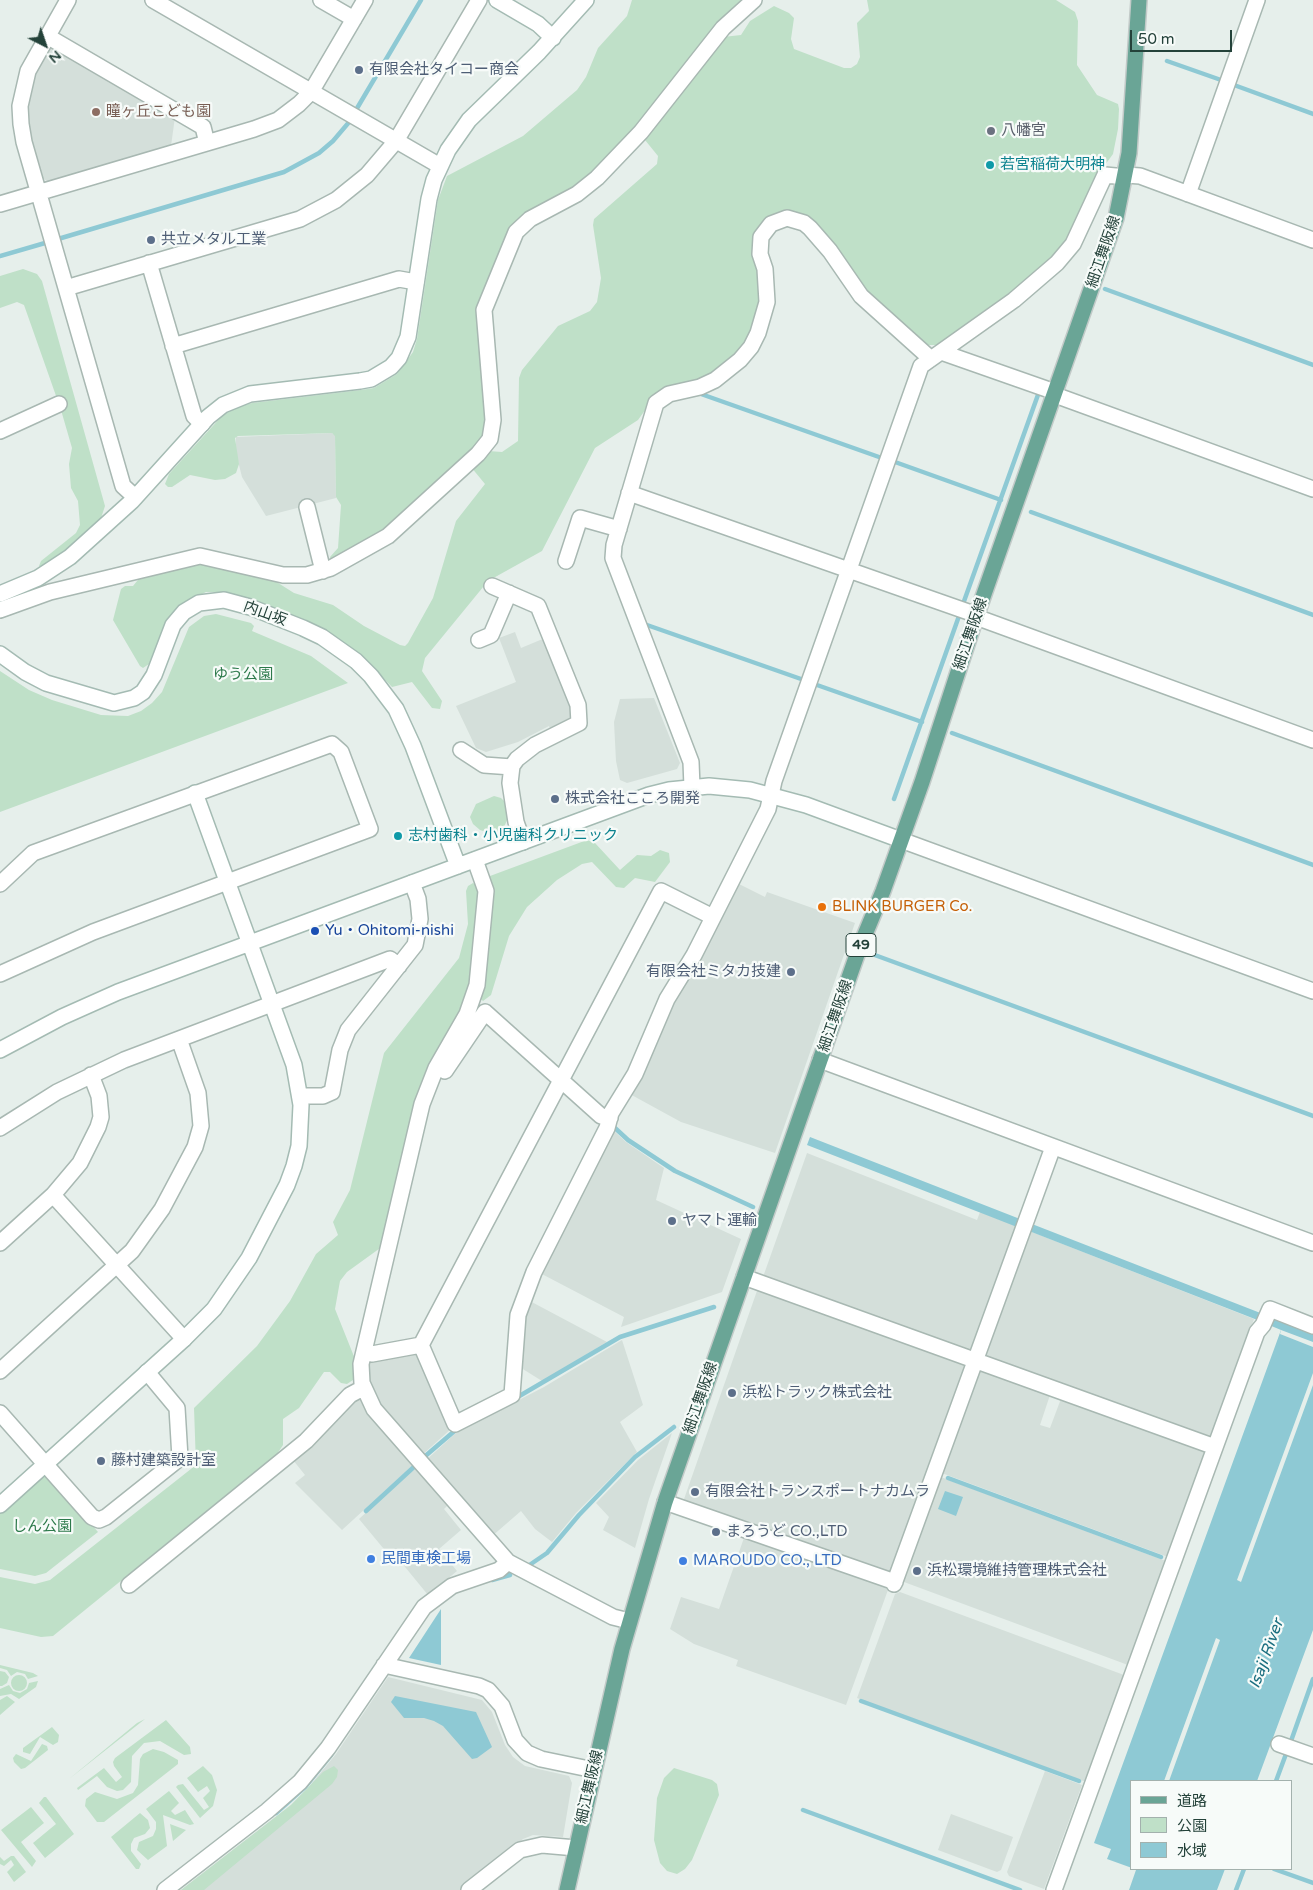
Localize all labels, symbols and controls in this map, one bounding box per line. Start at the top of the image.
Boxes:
north arrow [20,20,70,70]
scale bar [1133,20,1236,52]
text: 50 m [1138,30,1175,48]
text: N [45,47,65,67]
place label: 有限会社タイコー商会 [369,61,519,79]
marker: 有限会社タイコー商会 [353,64,365,76]
place label: 瞳ヶ丘こども園 [106,103,211,121]
marker: 瞳ヶ丘こども園 [90,106,102,118]
place label: 八幡宮 [1001,122,1046,140]
marker: 八幡宮 [985,125,997,137]
place label: 若宮稲荷大明神 [1000,156,1105,174]
marker: 若宮稲荷大明神 [984,159,996,171]
street label: 細江舞阪線 [1083,214,1125,290]
place label: 共立メタル工業 [161,231,266,249]
marker: 共立メタル工業 [145,234,157,246]
street label: 細江舞阪線 [950,596,992,672]
street label: 内山坂 [241,598,289,630]
park label: ゆう公園 [213,666,273,684]
place label: 株式会社こころ開発 [565,790,700,808]
marker: 株式会社こころ開発 [549,793,561,805]
place label: 志村歯科・小児歯科クリニック [408,827,618,845]
marker: 志村歯科・小児歯科クリニック [392,830,404,842]
place label: BLINK BURGER Co. [832,898,972,916]
marker: BLINK BURGER Co. [816,901,828,913]
place label: Yu・Ohitomi-nishi [325,922,454,940]
marker: Yu・Ohitomi-nishi [309,925,321,937]
road number: 49 [846,934,876,956]
place label: 有限会社ミタカ技建 [646,963,781,981]
marker: 有限会社ミタカ技建 [785,966,797,978]
street label: 細江舞阪線 [815,978,857,1054]
place label: ヤマト運輸 [682,1212,757,1230]
marker: ヤマト運輸 [666,1215,678,1227]
street label: 細江舞阪線 [680,1360,722,1436]
place label: 浜松トラック株式会社 [742,1384,892,1402]
marker: 浜松トラック株式会社 [726,1387,738,1399]
place label: 藤村建築設計室 [111,1452,216,1470]
marker: 藤村建築設計室 [95,1455,107,1467]
place label: 有限会社トランスポートナカムラ [705,1483,930,1501]
marker: 有限会社トランスポートナカムラ [689,1486,701,1498]
park label: しん公園 [12,1518,72,1536]
place label: まろうど CO.,LTD [726,1523,848,1541]
marker: まろうど CO.,LTD [710,1526,722,1538]
place label: 民間車検工場 [381,1550,471,1568]
place label: MAROUDO CO., LTD [693,1552,842,1570]
marker: 民間車検工場 [365,1553,377,1565]
marker: MAROUDO CO., LTD [677,1555,689,1567]
place label: 浜松環境維持管理株式会社 [927,1562,1107,1580]
marker: 浜松環境維持管理株式会社 [911,1565,923,1577]
water label: Isaji River [1246,1617,1288,1691]
street label: 細江舞阪線 [573,1748,607,1826]
legend [1130,1780,1293,1870]
text: 道路 [1177,1792,1207,1810]
text: 公園 [1177,1817,1207,1835]
text: 水域 [1177,1842,1207,1860]

